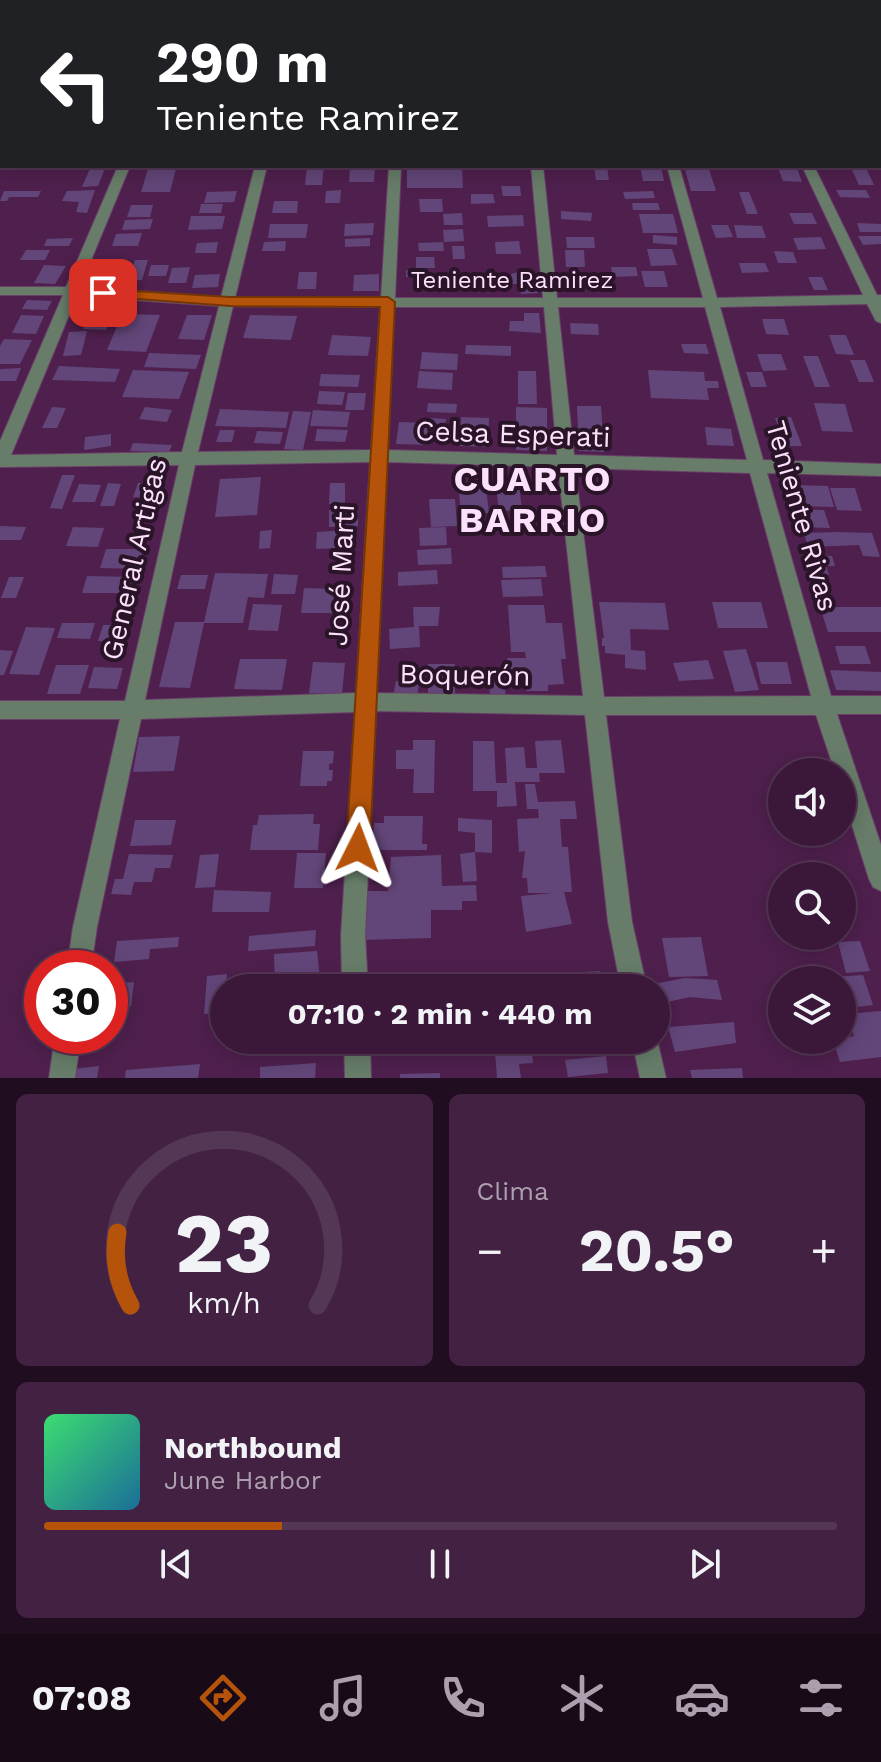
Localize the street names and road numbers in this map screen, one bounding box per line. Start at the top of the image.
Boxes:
street label: Teniente Ramirez [411,266,613,294]
street label: Celsa Esperati [415,414,611,454]
street label: Teniente Rivas [759,417,845,615]
street label: General Artigas [95,455,173,663]
street label: José Marti [321,503,361,647]
street label: Boquerón [399,657,531,693]

